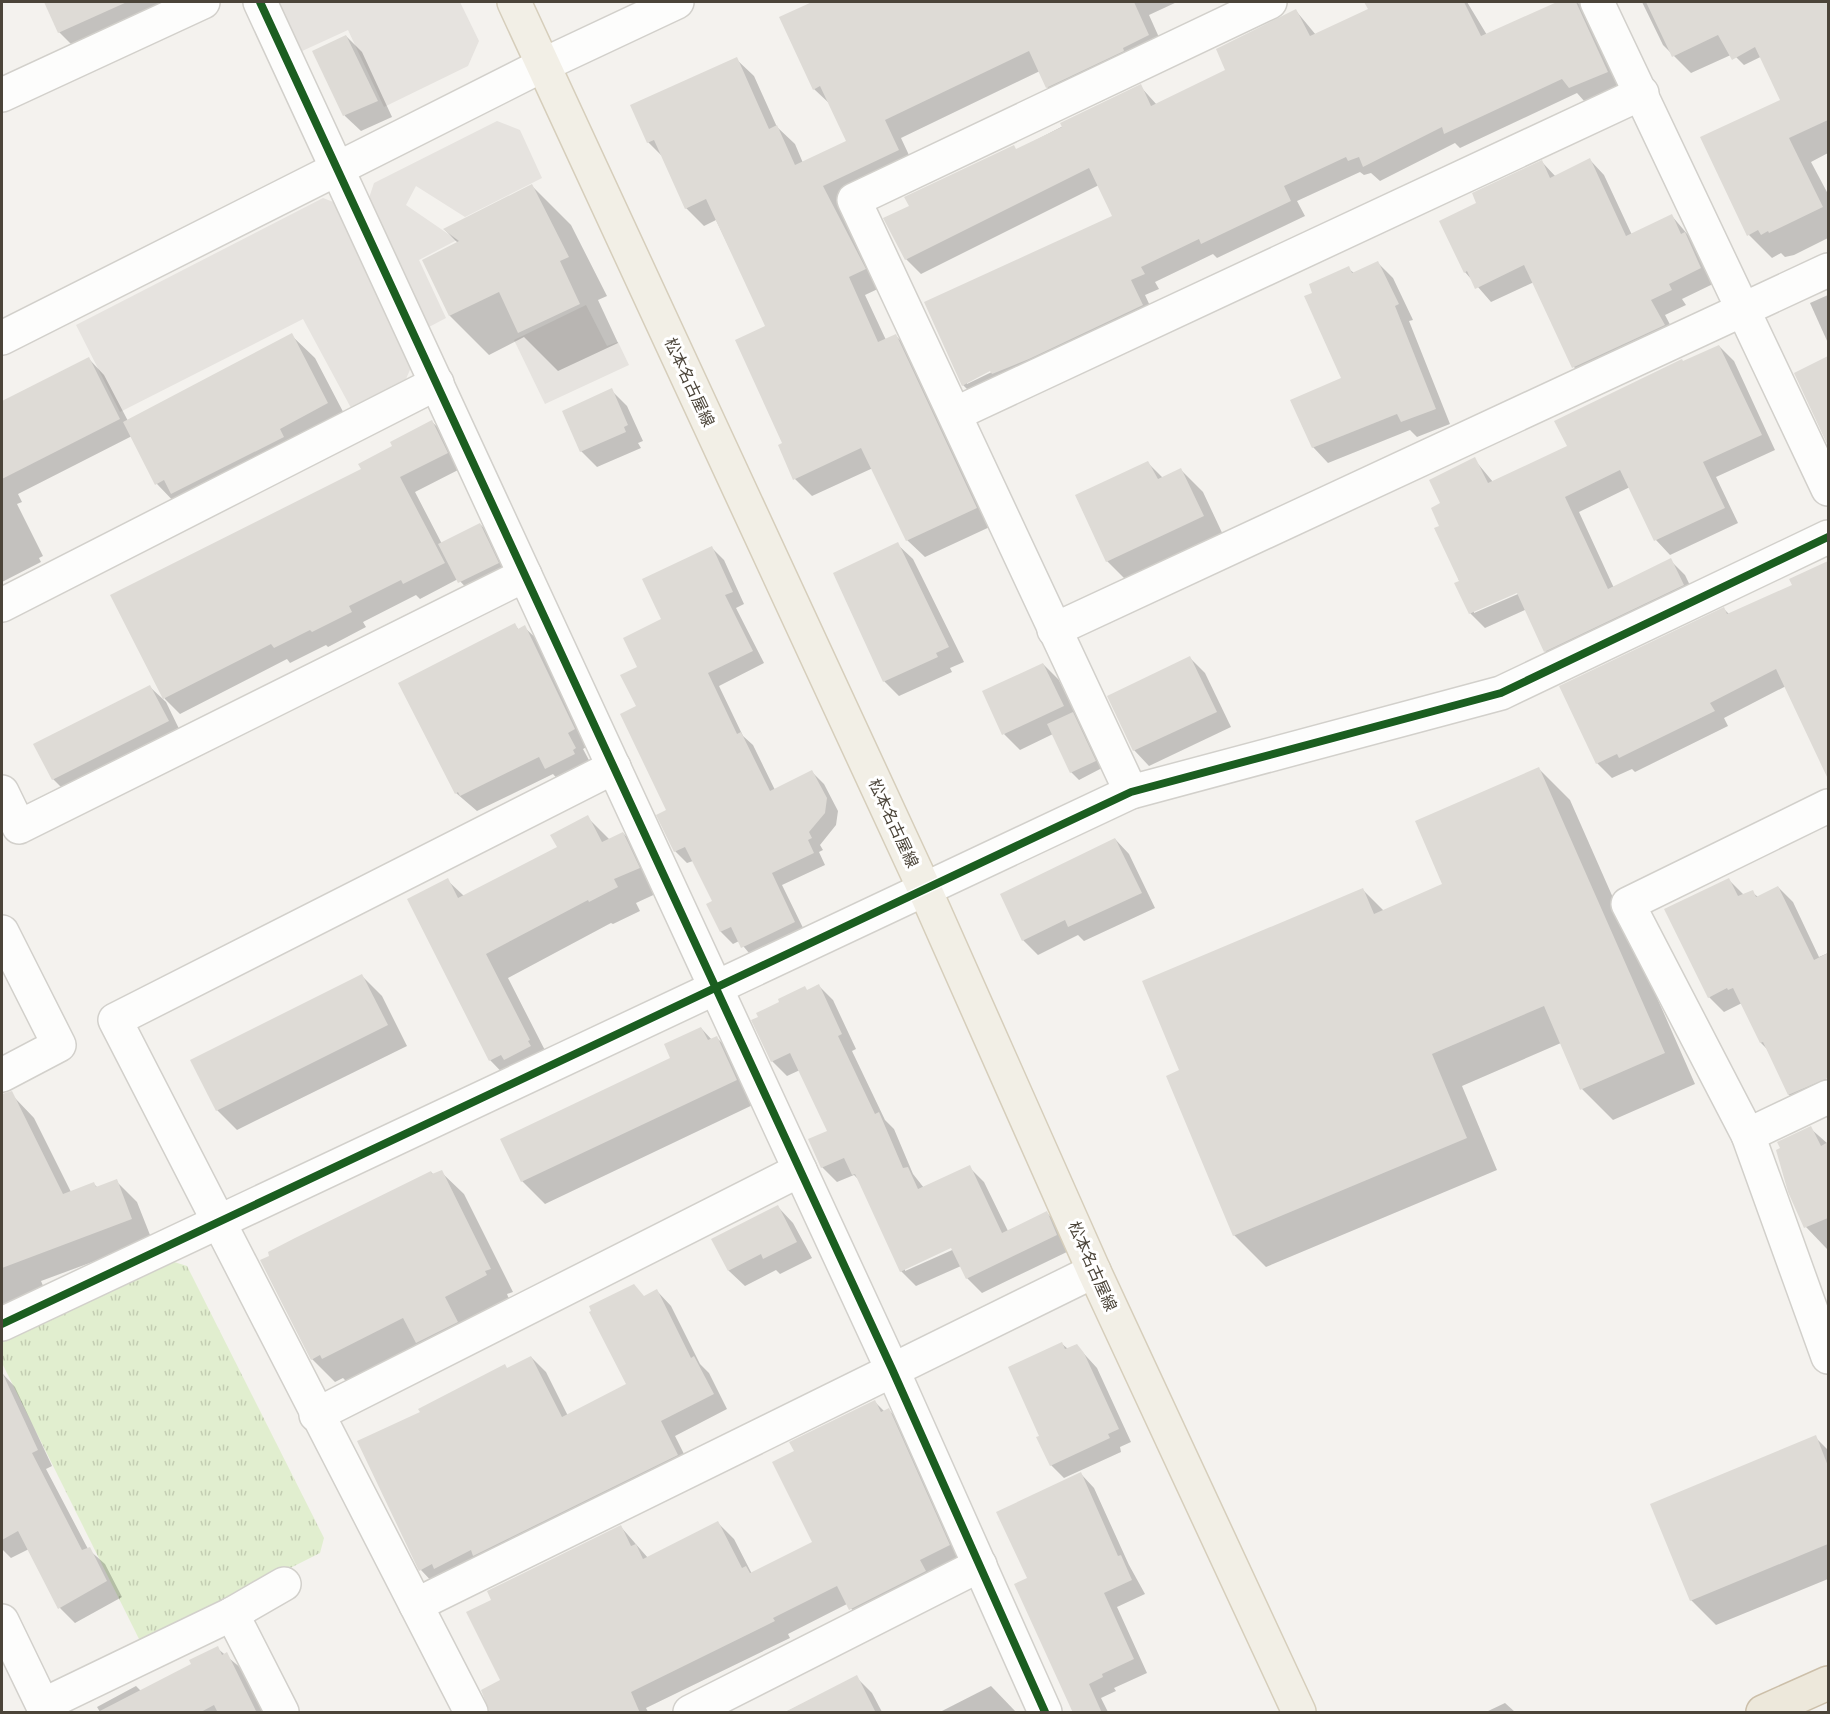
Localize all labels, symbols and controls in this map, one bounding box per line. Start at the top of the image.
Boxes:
street label: 松本名古屋線 [662,335,718,429]
street label: 松本名古屋線 [866,776,922,870]
street label: 松本名古屋線 [1065,1218,1121,1314]

